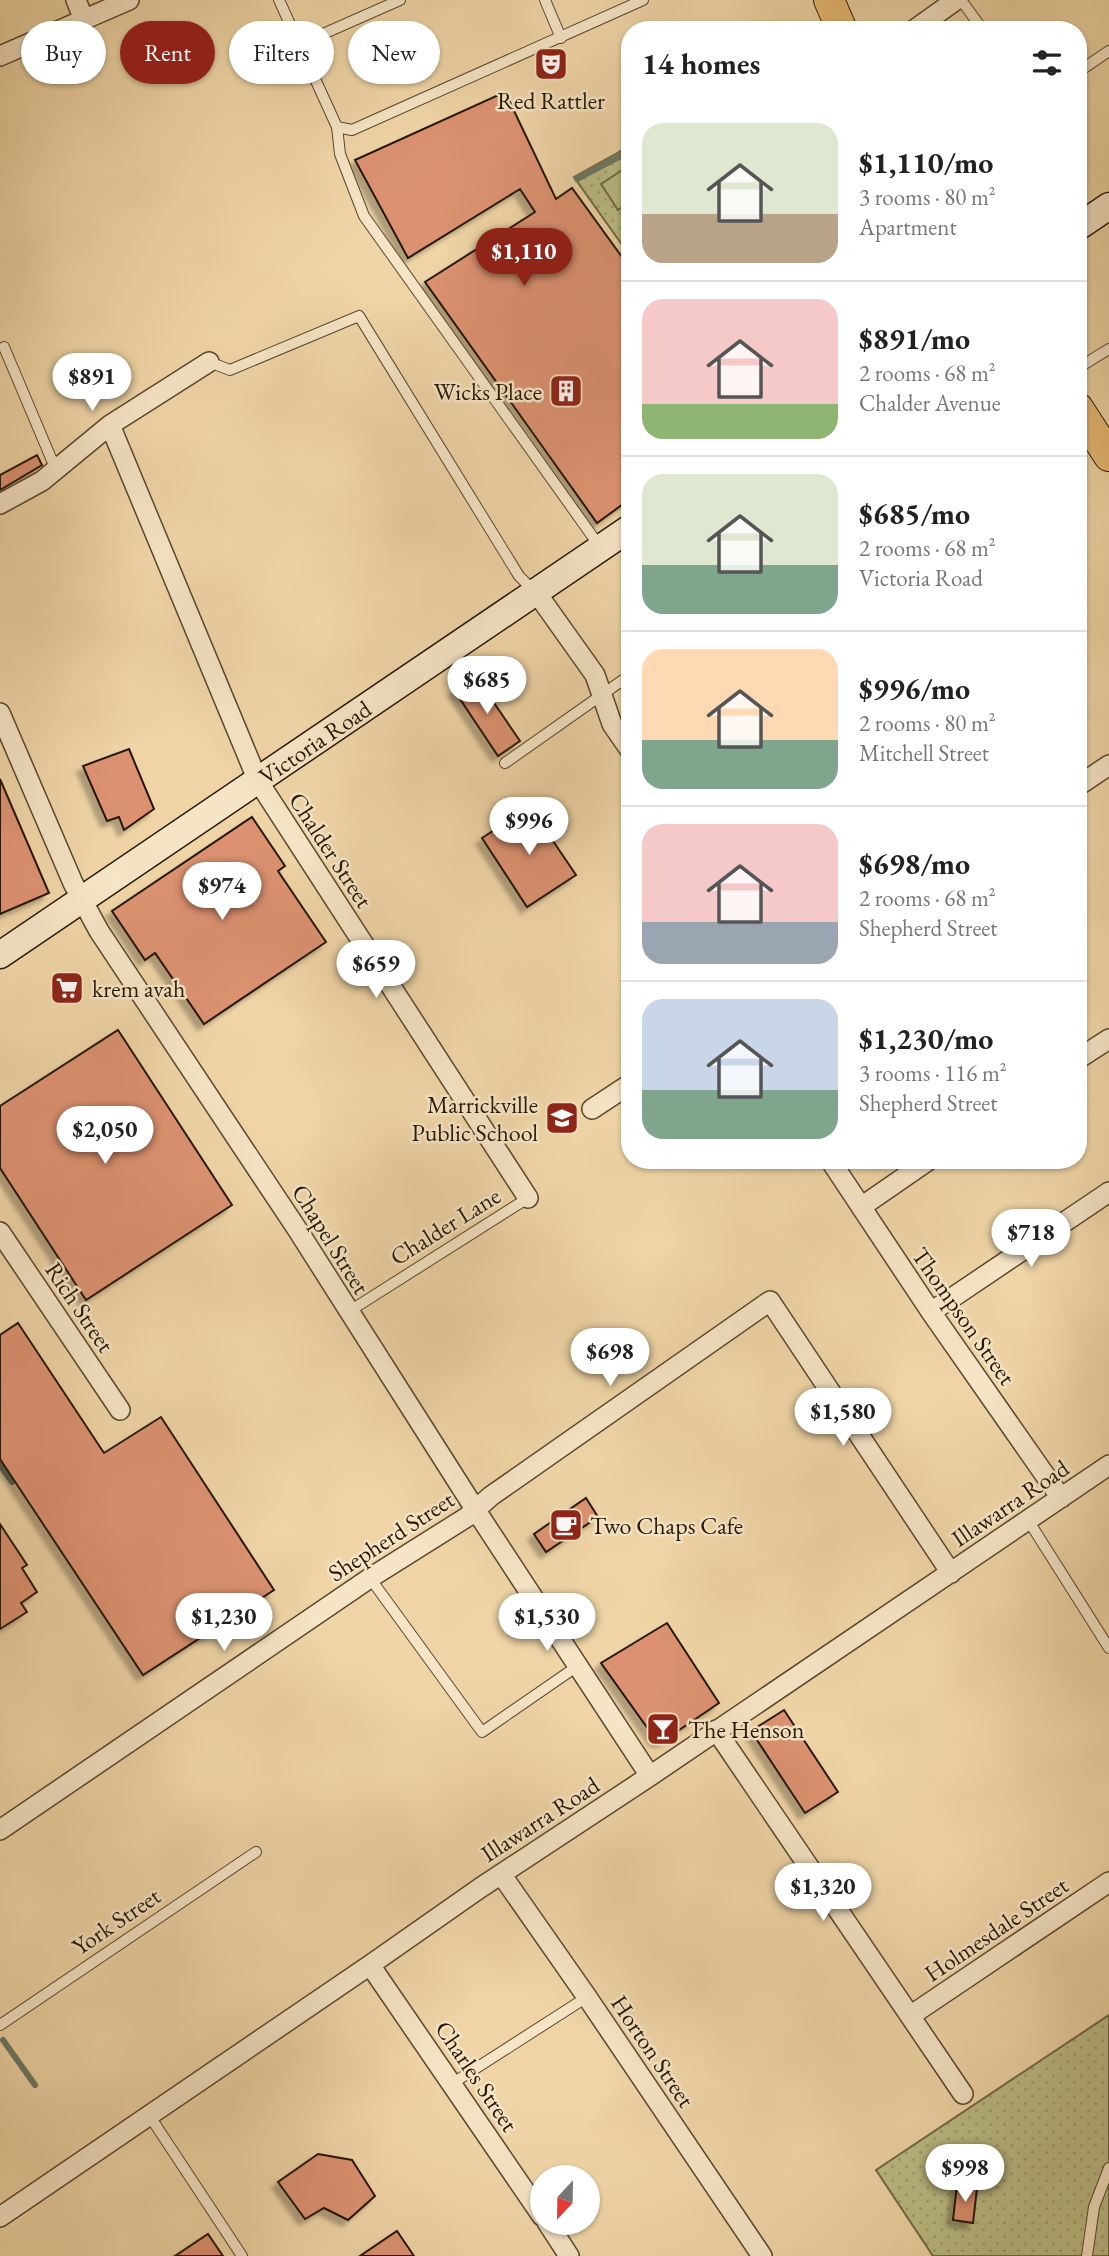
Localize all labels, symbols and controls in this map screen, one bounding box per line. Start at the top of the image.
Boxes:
chip: Buy [21,21,106,84]
chip: Rent [120,21,215,84]
chip: Filters [229,21,334,84]
chip: New [348,21,440,84]
text: 14 homes [642,44,760,83]
icon: filters [1028,44,1066,82]
theatre icon: Red Rattler [532,45,570,83]
place label: Red Rattler [497,85,605,116]
text: $1,110/mo [859,143,993,182]
icon: home [698,151,782,235]
text: 3 rooms · 80 m² [859,182,996,212]
text: Apartment [859,212,957,242]
pin: $1,110 [467,229,581,288]
text: $1,110 [492,236,556,266]
text: $891/mo [859,319,970,358]
icon: home [698,327,782,411]
pin: $891 [51,354,133,413]
text: 2 rooms · 68 m² [859,358,996,388]
text: $891 [68,361,116,391]
building icon: Wicks Place [547,372,585,410]
place label: Wicks Place [434,376,542,407]
text: Chalder Avenue [859,388,1001,418]
text: $685/mo [859,494,970,533]
icon: home [698,502,782,586]
text: 2 rooms · 68 m² [859,533,996,563]
text: Victoria Road [859,563,983,593]
pin: $685 [446,656,528,716]
text: $685 [463,664,511,694]
text: $996/mo [859,669,970,708]
icon: home [698,677,782,761]
street label: Victoria Road [252,692,377,791]
text: 2 rooms · 80 m² [859,708,996,738]
text: Mitchell Street [859,738,989,768]
street label: Chalder Street [282,786,380,914]
pin: $996 [488,798,570,857]
text: $996 [505,805,553,835]
text: $698/mo [859,844,970,883]
icon: home [698,852,782,936]
pin: $974 [181,862,263,922]
text: $974 [198,870,246,900]
text: 2 rooms · 68 m² [859,883,996,913]
text: Shepherd Street [859,913,997,943]
pin: $659 [335,940,417,1000]
text: $659 [352,948,400,978]
supermarket icon: krem avah [48,969,86,1007]
place label: krem avah [92,973,185,1004]
text: $1,230/mo [859,1019,993,1058]
icon: home [698,1027,782,1111]
text: 3 rooms · 116 m² [859,1058,1007,1088]
text: Shepherd Street [859,1088,997,1118]
place label: Marrickville Public School [411,1089,538,1148]
school or university icon: Marrickville Public School [543,1099,581,1137]
pin: $2,050 [48,1106,162,1166]
text: $2,050 [73,1114,137,1144]
street label: Chapel Street [285,1178,377,1300]
street label: Chalder Lane [384,1180,506,1272]
pin: $718 [990,1210,1072,1269]
text: $718 [1007,1217,1055,1247]
street label: Thompson Street [905,1241,1023,1391]
street label: Rich Street [38,1256,122,1359]
pin: $698 [569,1328,651,1388]
text: $698 [586,1336,634,1366]
pin: $1,580 [786,1388,900,1448]
text: $1,580 [811,1396,875,1426]
street label: Illawarra Road [945,1452,1075,1554]
street label: Shepherd Street [322,1483,460,1588]
cafe icon: Two Chaps Cafe [547,1506,585,1544]
place label: Two Chaps Cafe [590,1510,743,1541]
pin: $1,230 [167,1594,281,1653]
pin: $1,530 [490,1594,604,1653]
text: $1,230 [192,1601,256,1631]
text: $1,530 [515,1601,579,1631]
bar icon: The Henson [644,1710,682,1748]
place label: The Henson [688,1714,805,1745]
street label: Illawarra Road [475,1769,606,1869]
pin: $1,320 [766,1864,880,1923]
street label: Holmesdale Street [918,1869,1074,1989]
text: $1,320 [791,1871,855,1901]
street label: York Street [66,1880,167,1962]
street label: Horton Street [604,1989,702,2114]
street label: Charles Street [429,2015,526,2138]
pin: $998 [924,2144,1006,2204]
text: $998 [941,2152,989,2182]
north arrow [530,2165,600,2235]
map controls [530,2165,600,2235]

